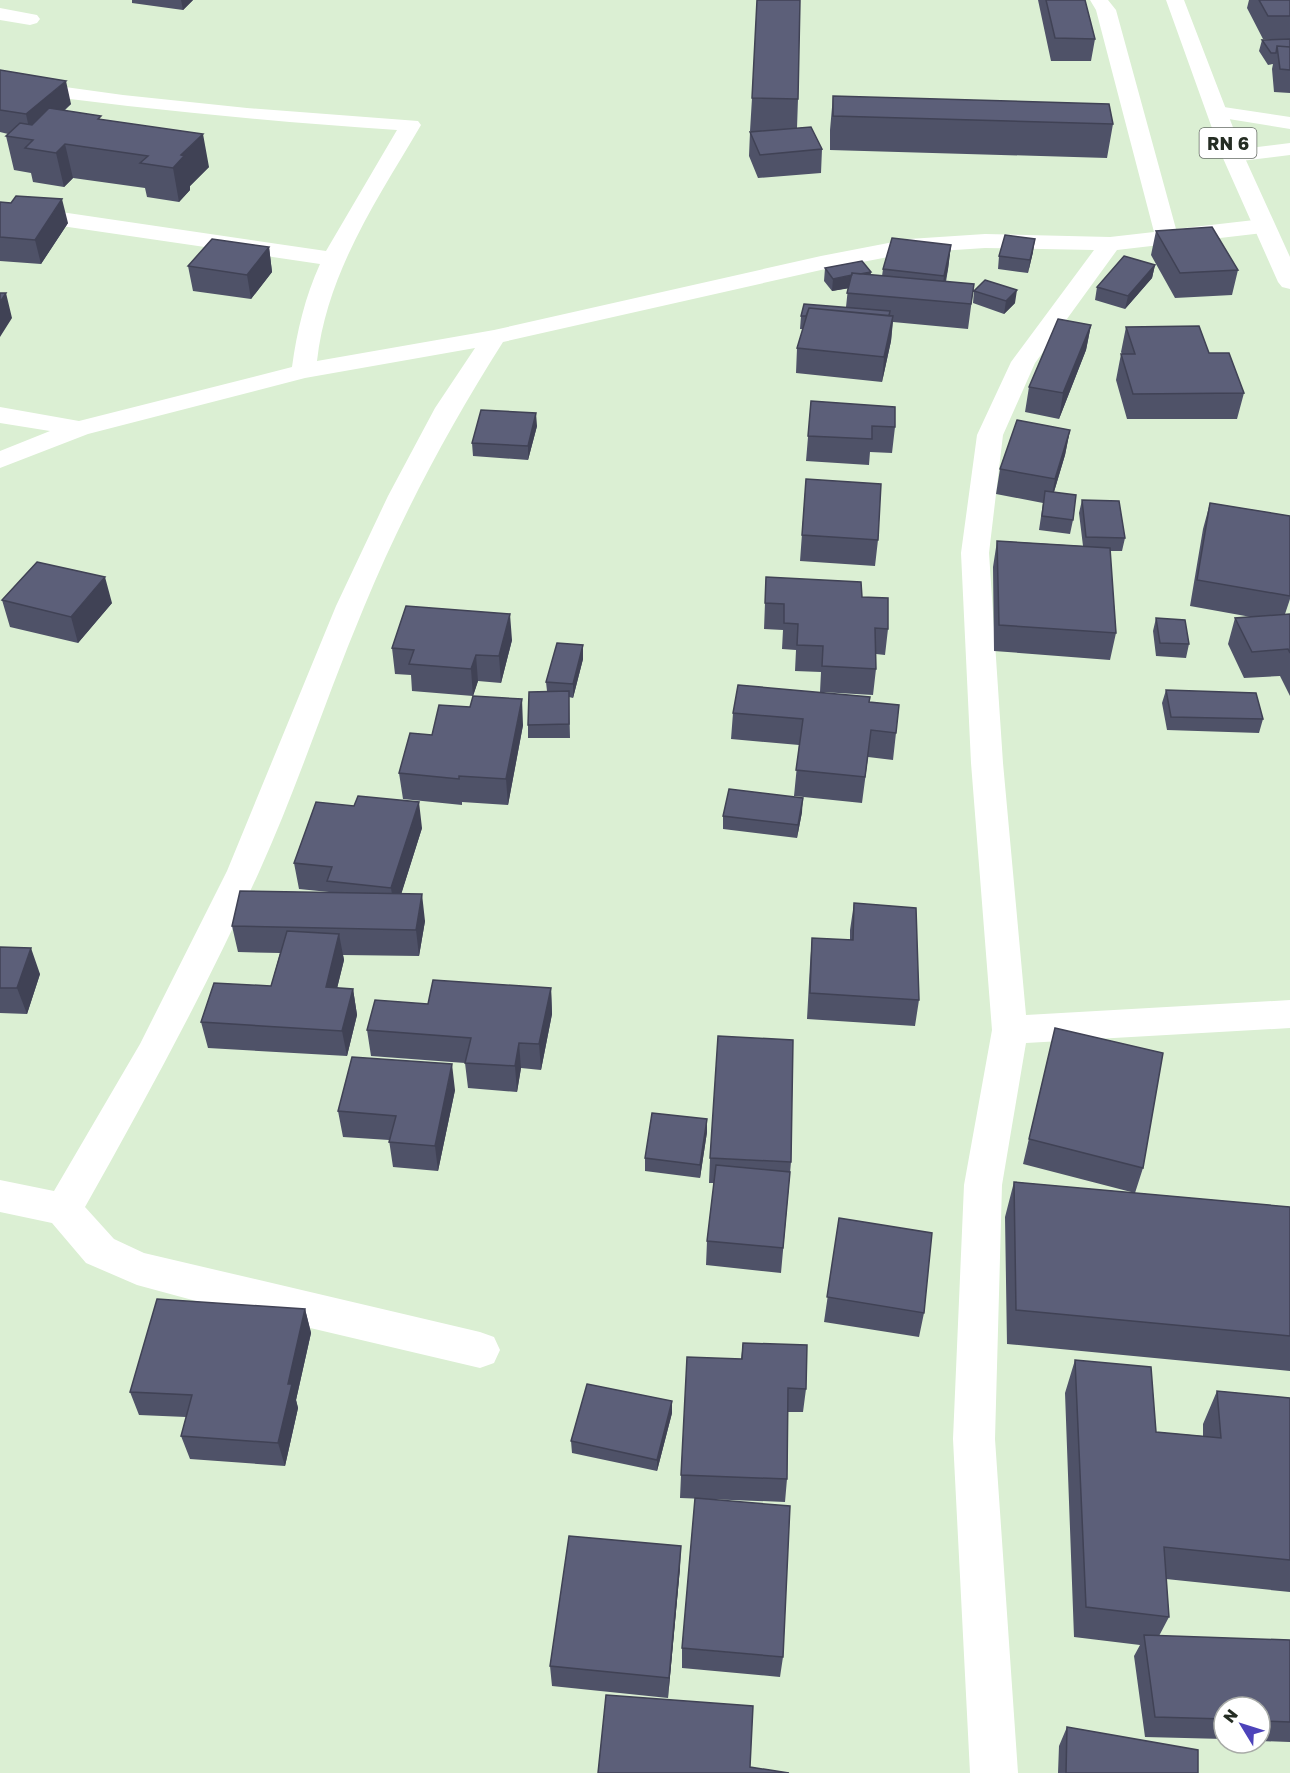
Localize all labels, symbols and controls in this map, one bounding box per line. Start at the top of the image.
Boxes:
road number: RN 6 [1200,128,1256,158]
north arrow [1212,1695,1272,1755]
text: N [1219,1705,1242,1727]

